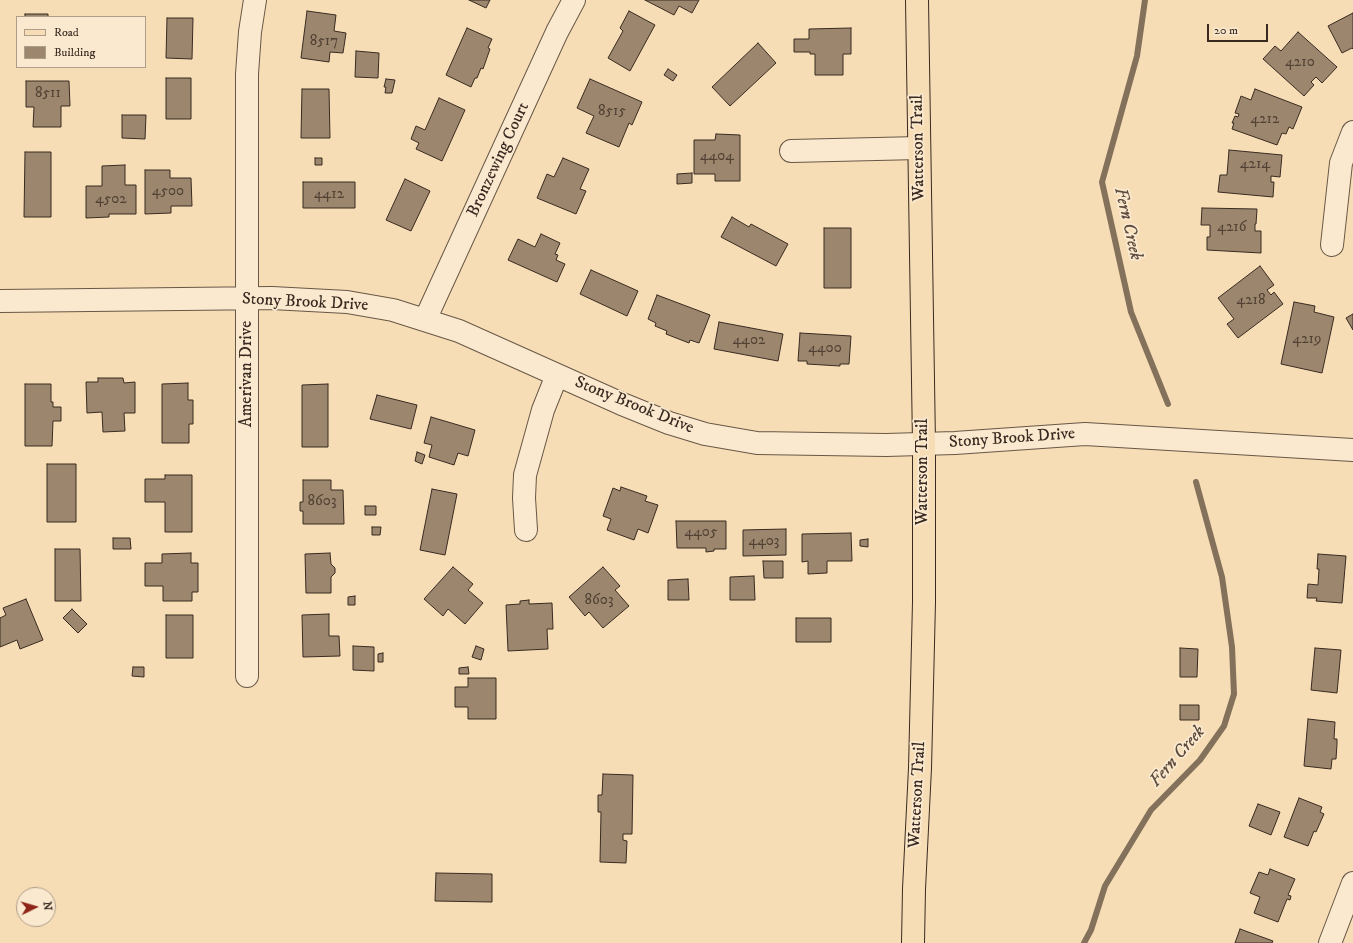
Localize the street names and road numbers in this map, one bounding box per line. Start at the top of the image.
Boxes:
street label: Watterson Trail [908,94,930,202]
street label: Bronzewing Court [464,99,534,221]
street label: Stony Brook Drive [241,290,369,316]
street label: Amerivan Drive [237,321,257,427]
street label: Stony Brook Drive [572,373,696,439]
street label: Watterson Trail [913,419,933,525]
street label: Stony Brook Drive [948,424,1076,454]
street label: Watterson Trail [905,741,931,849]

